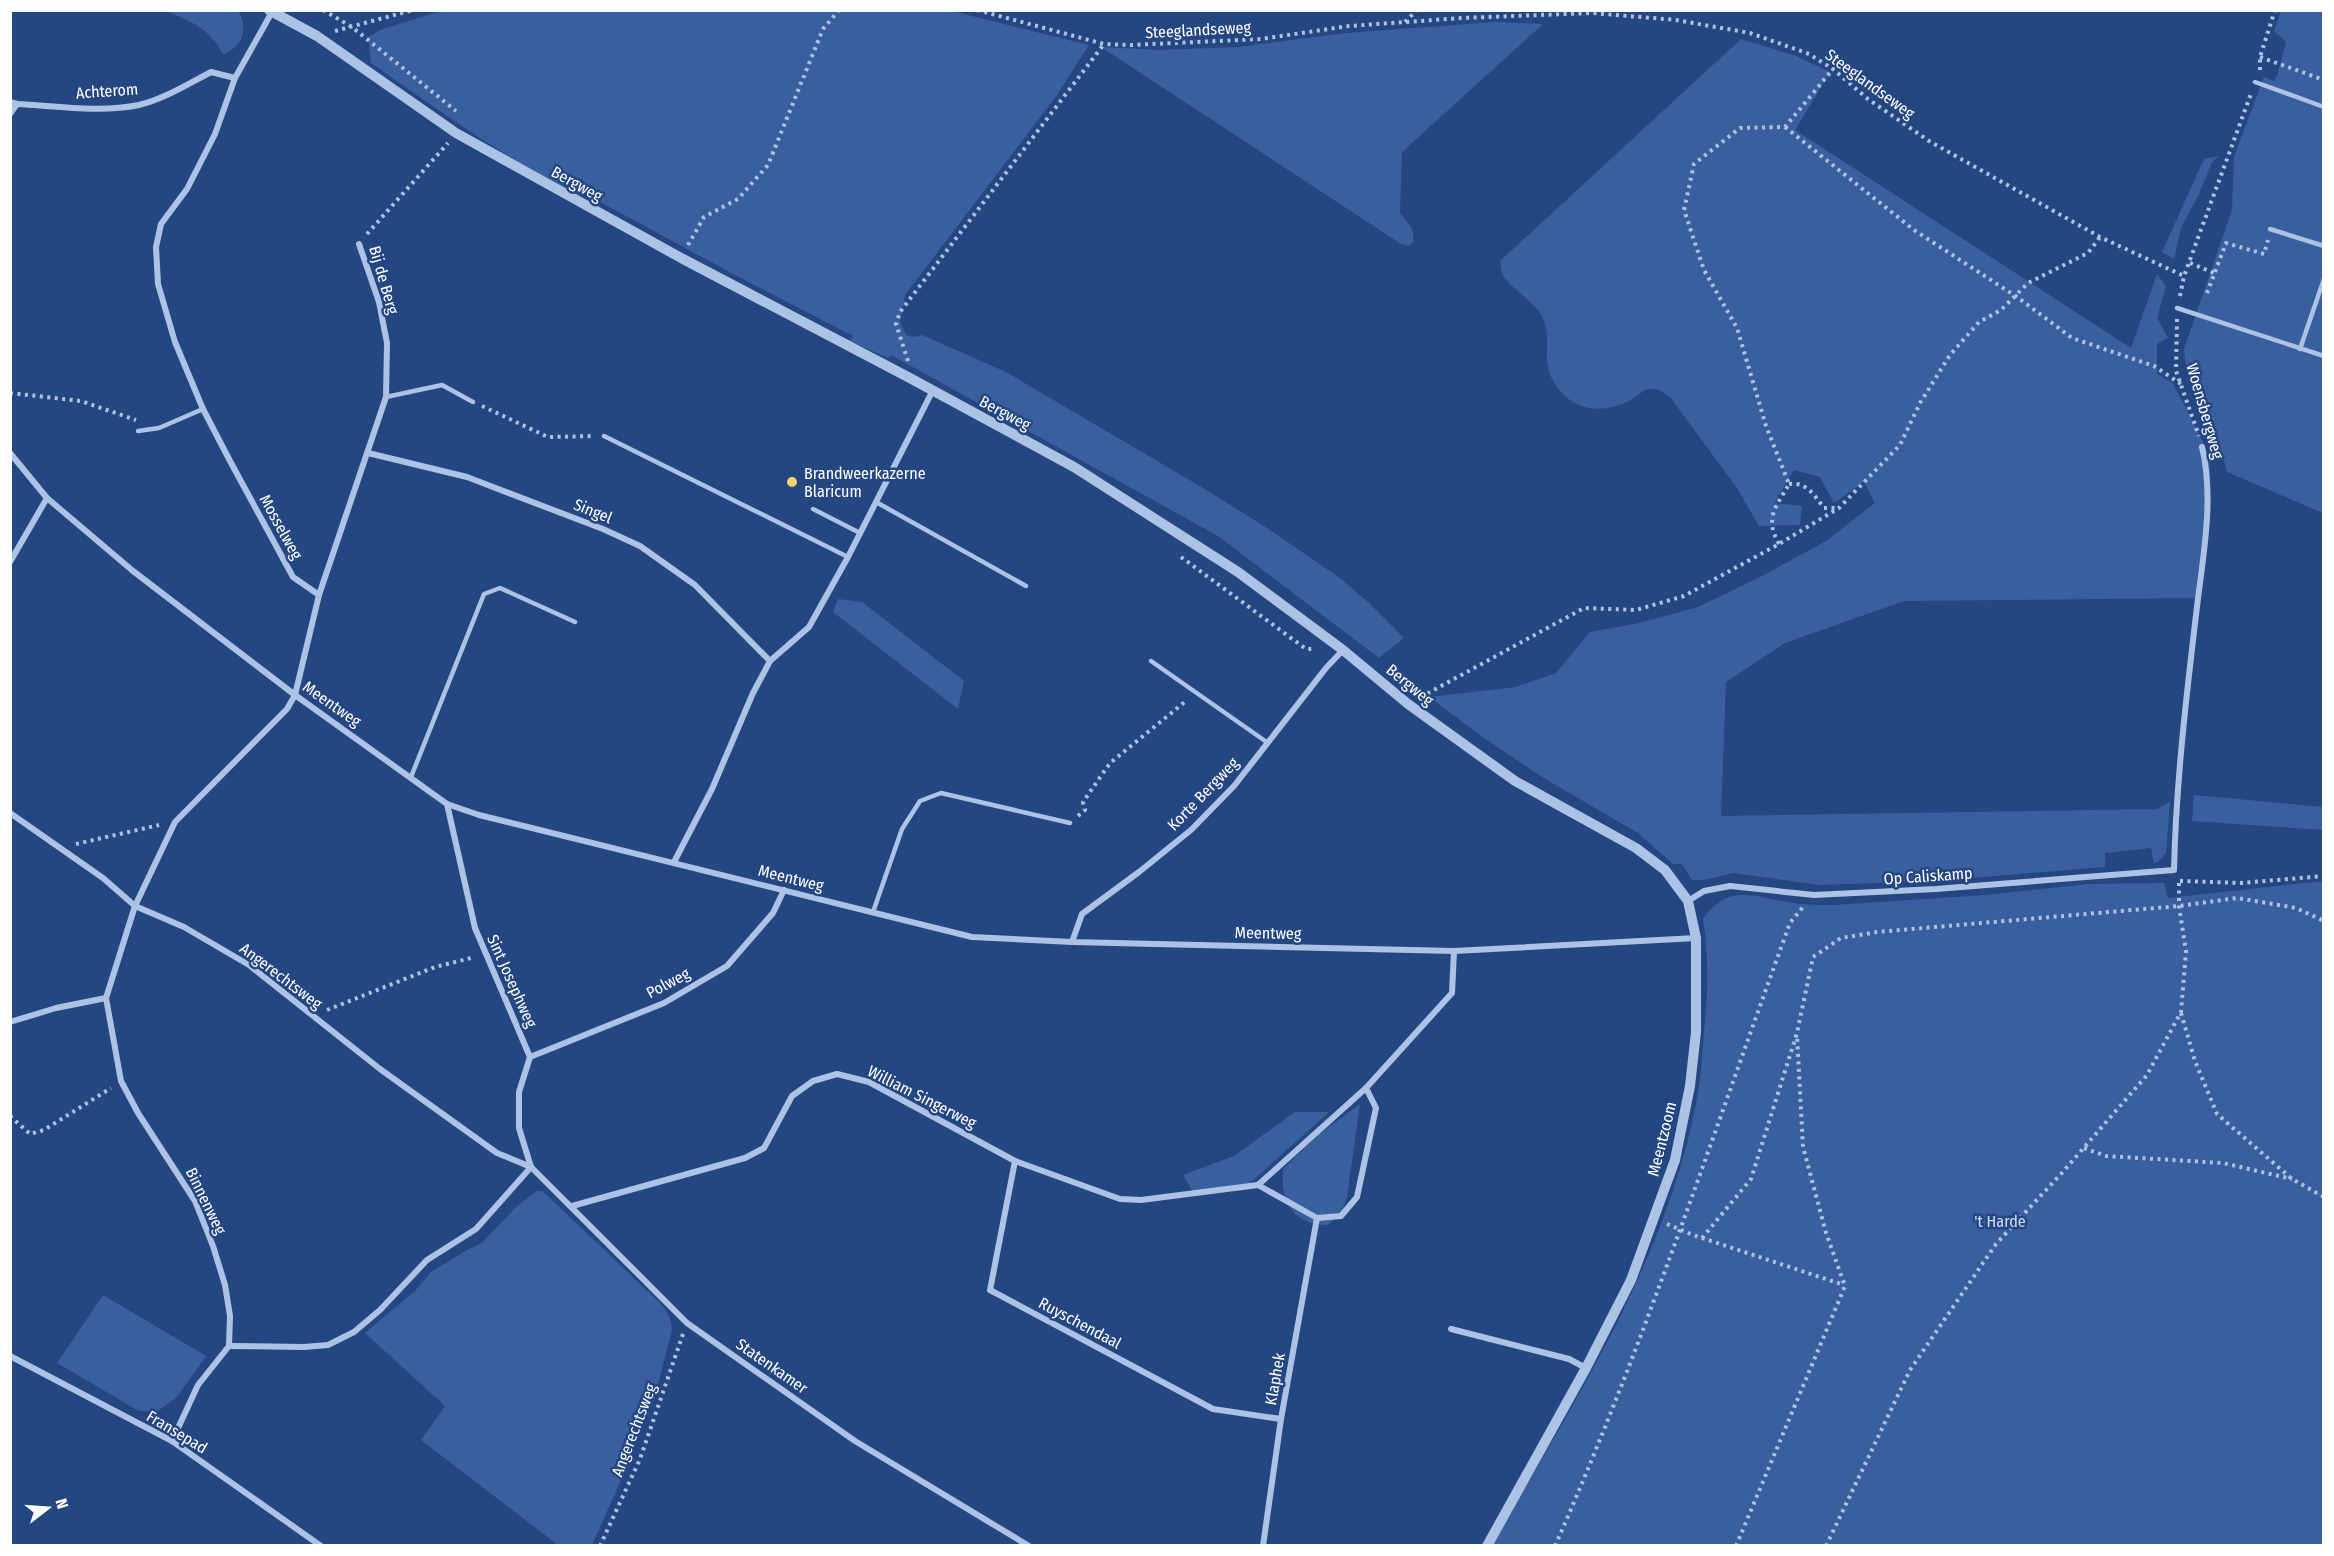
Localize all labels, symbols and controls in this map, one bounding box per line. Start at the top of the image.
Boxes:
street label: Steeglandseweg [1145,18,1252,42]
street label: Steeglandseweg [1822,45,1919,123]
street label: Achterom [75,79,139,103]
street label: Bergweg [548,162,606,206]
street label: Bij de Berg [365,244,403,317]
street label: Woensbergweg [2182,361,2228,461]
street label: Bergweg [976,392,1034,435]
place label: Brandweerkazerne Blaricum [804,464,926,501]
marker: Brandweerkazerne Blaricum [785,475,799,489]
street label: Mosselweg [255,491,307,563]
street label: Singel [571,495,615,527]
street label: Bergweg [1382,660,1438,710]
street label: Meentweg [299,677,365,731]
street label: Korte Bergweg [1163,753,1243,835]
street label: Meentweg [756,861,826,895]
street label: Op Caliskamp [1883,863,1973,889]
street label: Meentweg [1234,923,1302,943]
street label: Sint Josephweg [483,932,541,1031]
street label: Angerechtsweg [236,939,326,1013]
street label: Polweg [643,963,693,1002]
street label: William Singerweg [864,1061,980,1133]
street label: Meentzoom [1644,1100,1680,1178]
street label: Binnenweg [182,1165,231,1238]
park label: 't Harde [1974,1212,2026,1231]
street label: Ruyschendaal [1035,1293,1125,1353]
street label: Statenkamer [733,1334,812,1398]
street label: Klaphek [1261,1351,1289,1407]
street label: Angerechtsweg [608,1380,661,1479]
street label: Fransepad [143,1407,211,1457]
north arrow [18,1478,78,1538]
text: N [51,1496,72,1511]

